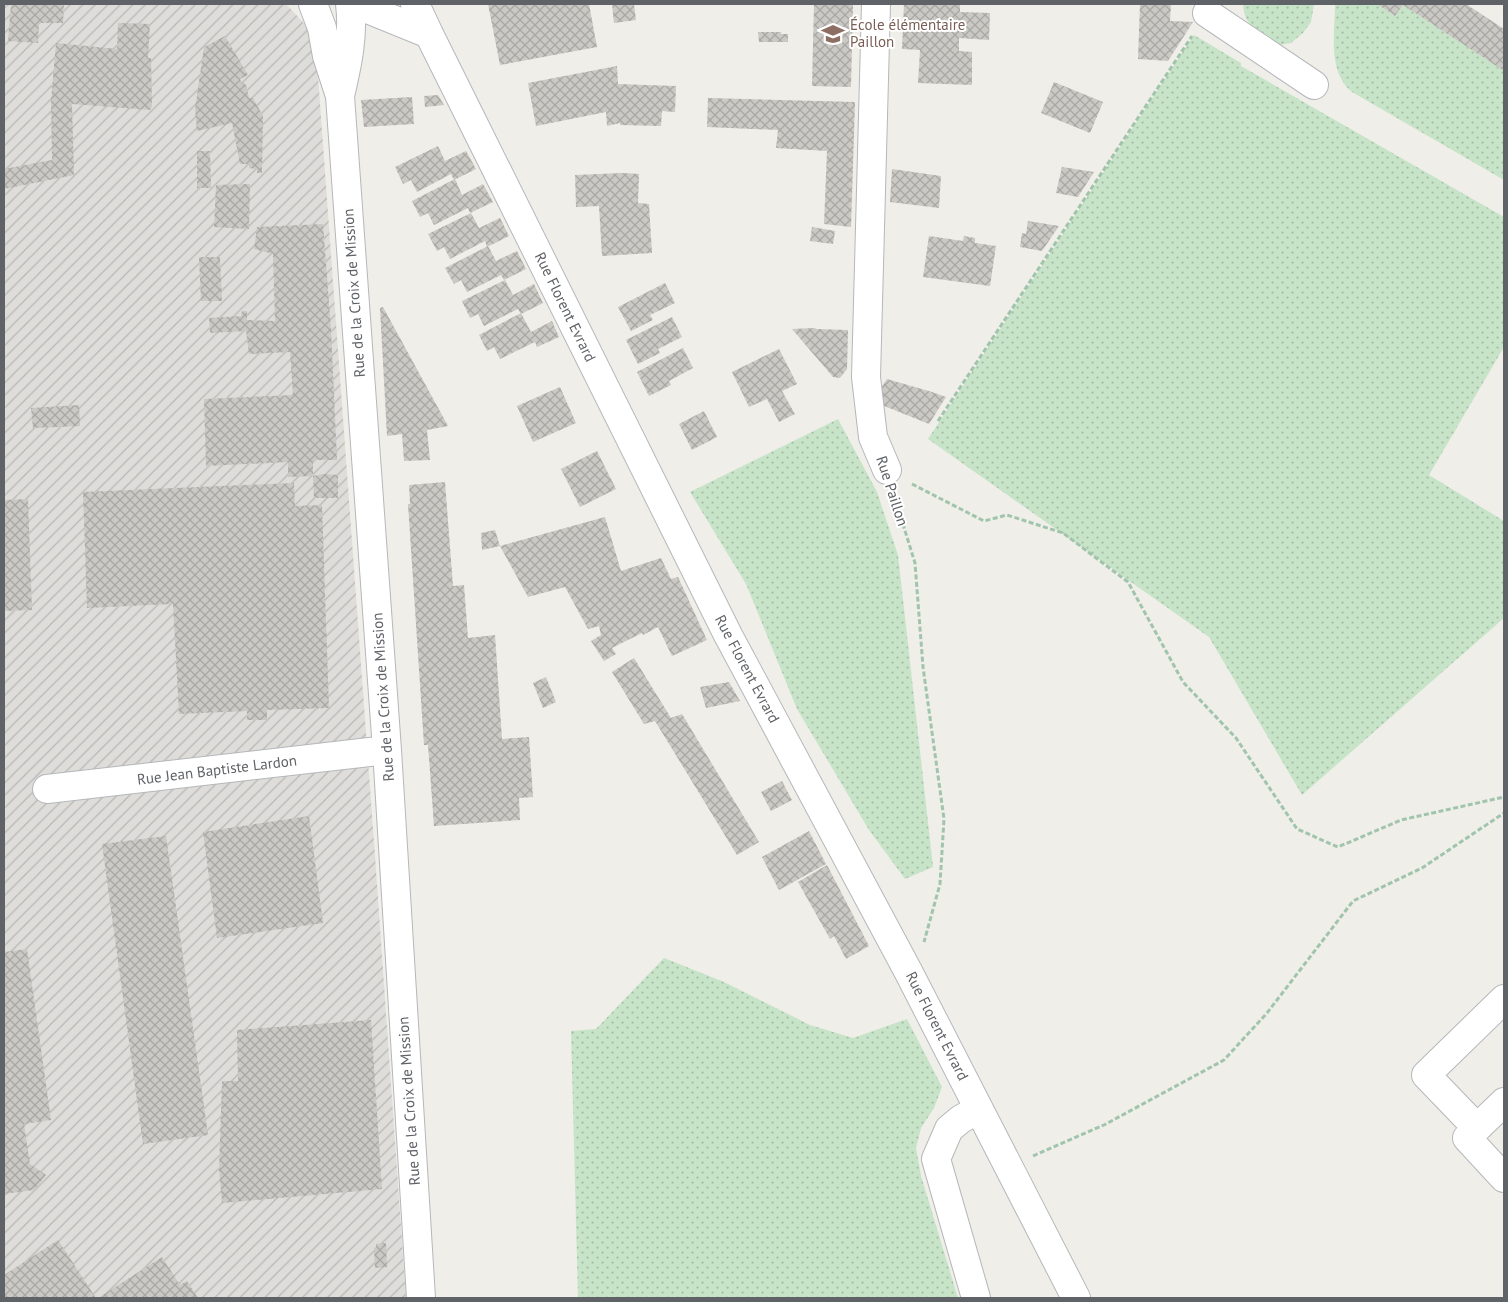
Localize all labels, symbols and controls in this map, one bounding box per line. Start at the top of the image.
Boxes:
place label: École élémentaire Paillon [850,15,965,51]
school or university icon: École élémentaire Paillon [820,21,846,47]
street label: Rue de la Croix de Mission [338,208,369,378]
street label: Rue Florent Evrard [531,249,600,365]
street label: Rue Paillon [872,453,913,528]
street label: Rue Florent Evrard [711,611,784,726]
street label: Rue de la Croix de Mission [367,612,398,782]
street label: Rue Jean Baptiste Lardon [136,750,298,789]
street label: Rue Florent Evrard [902,968,973,1083]
street label: Rue de la Croix de Mission [393,1016,424,1186]

